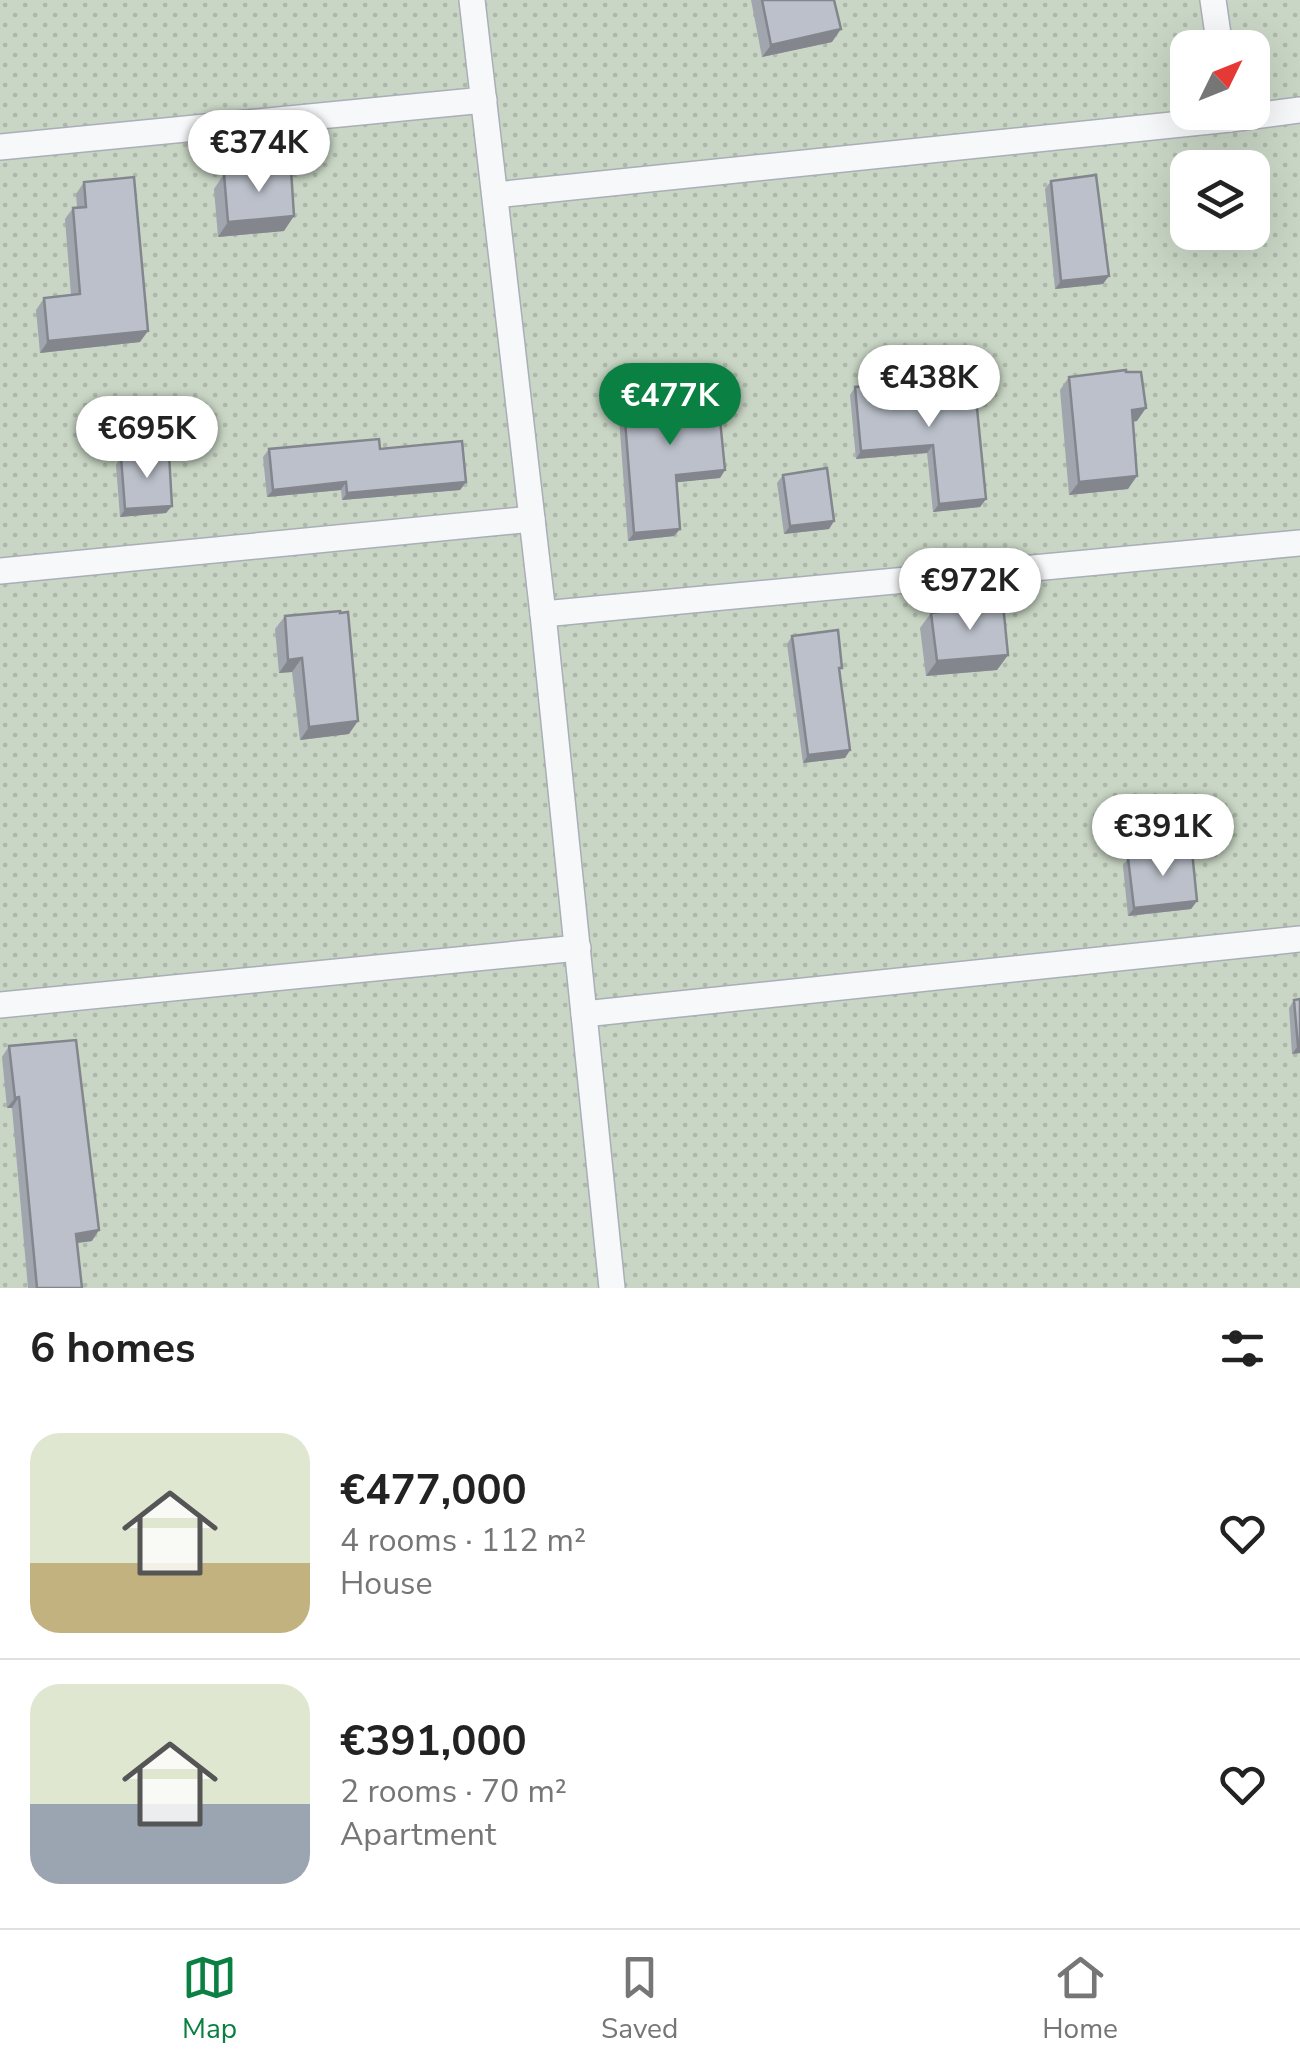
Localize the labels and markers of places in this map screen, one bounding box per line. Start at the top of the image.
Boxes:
pin: €374K [189,110,329,195]
pin: €438K [859,345,999,430]
pin: €477K [600,363,740,448]
pin: €695K [77,396,217,481]
pin: €972K [900,548,1040,633]
pin: €391K [1093,794,1233,879]

